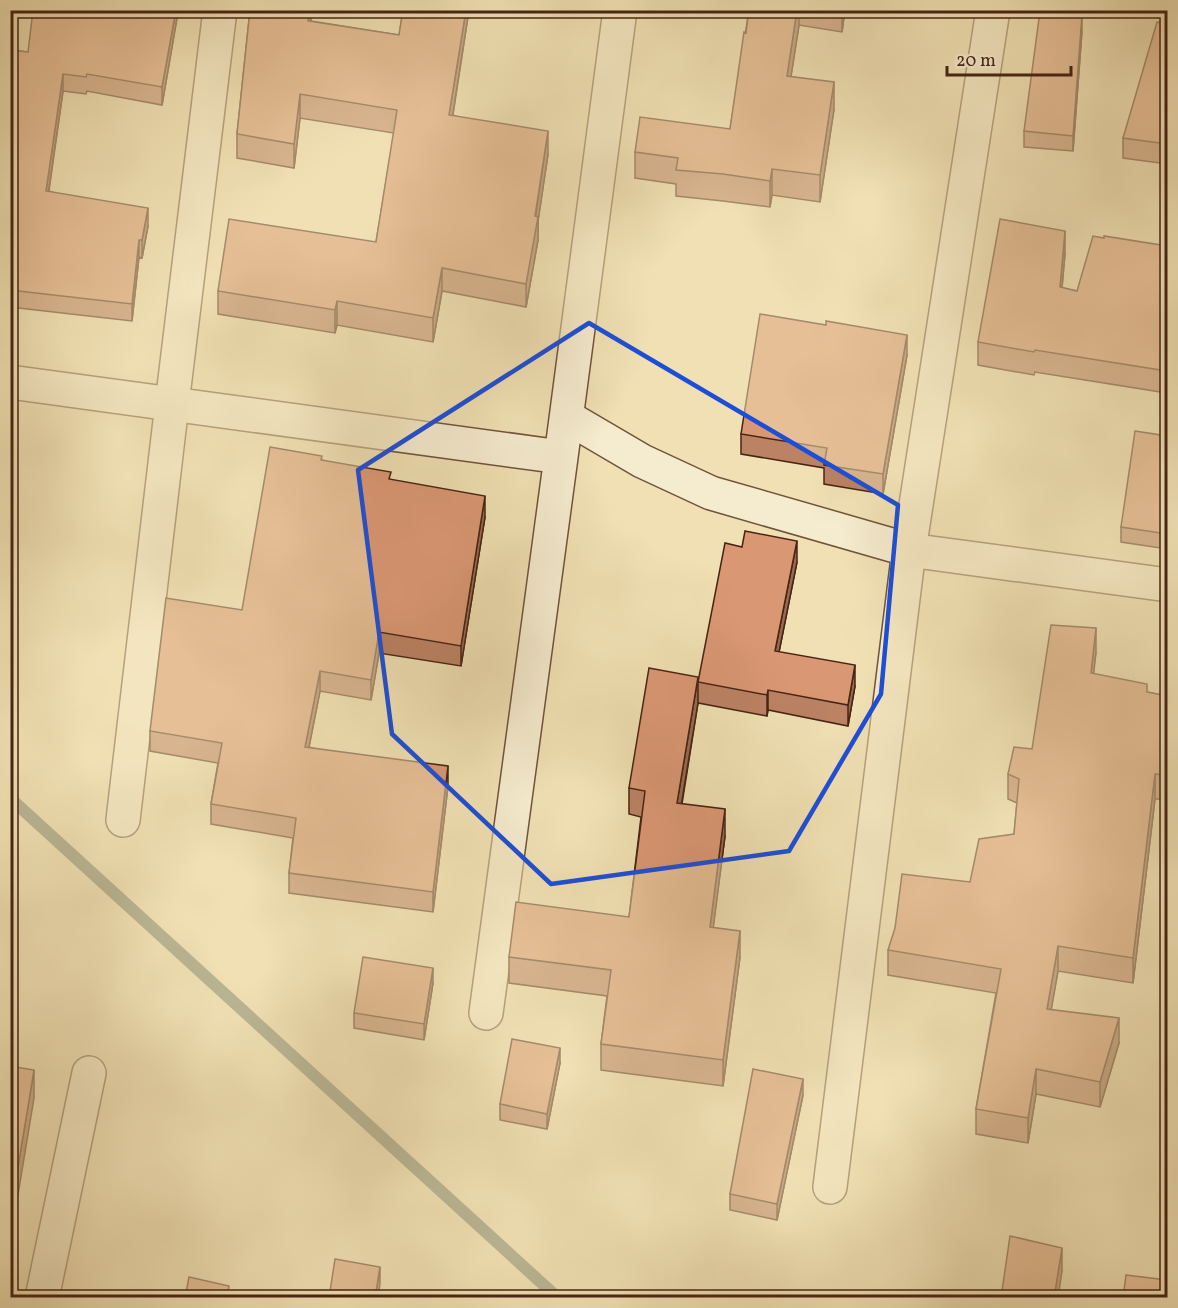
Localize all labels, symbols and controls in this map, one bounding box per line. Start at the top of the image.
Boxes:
scale bar [947,39,1072,77]
text: 20 m [956,49,996,74]

